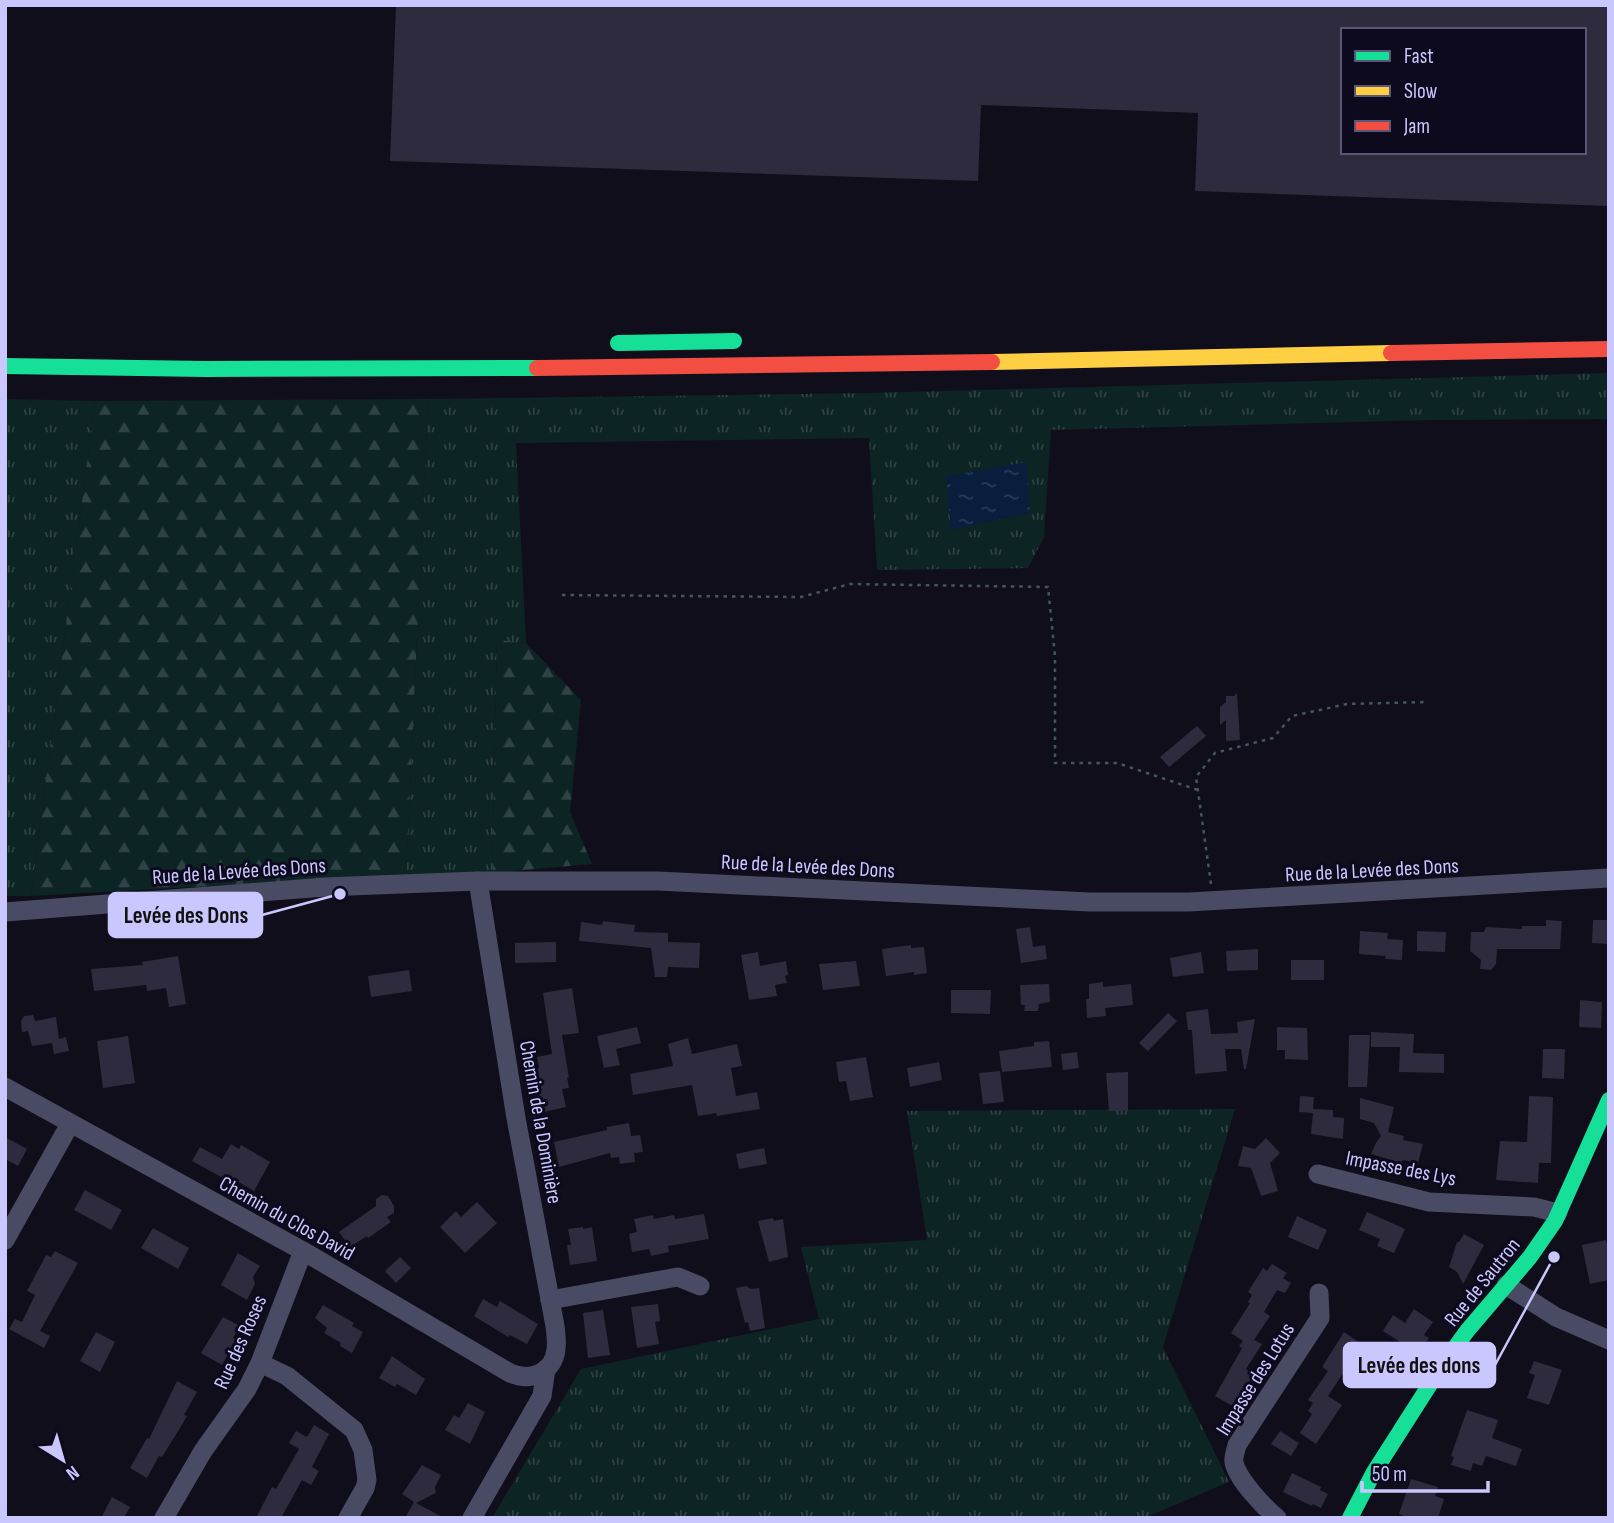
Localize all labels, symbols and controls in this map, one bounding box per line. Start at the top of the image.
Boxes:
legend [1341,28,1586,154]
text: Fast [1404,44,1434,69]
text: Slow [1404,79,1438,104]
text: Jam [1403,114,1430,139]
street label: Rue de la Levée des Dons [721,849,895,884]
street label: Rue de la Levée des Dons [151,853,327,890]
street label: Rue de la Levée des Dons [1285,853,1459,888]
callout: Levée des Dons [109,893,262,937]
text: Levée des Dons [124,902,248,930]
street label: Chemin de la Dominière [514,1039,567,1206]
street label: Impasse des Lys [1343,1146,1458,1191]
street label: Chemin du Clos David [215,1171,359,1266]
street label: Rue de Sautron [1439,1233,1526,1332]
street label: Rue des Roses [209,1291,272,1393]
street label: Impasse des Lotus [1211,1318,1300,1440]
callout: Levée des dons [1344,1343,1495,1387]
text: Levée des dons [1358,1352,1480,1380]
north arrow [28,1425,98,1495]
scale bar [1362,1450,1488,1494]
text: N [61,1460,83,1485]
text: 50 m [1372,1462,1407,1487]

